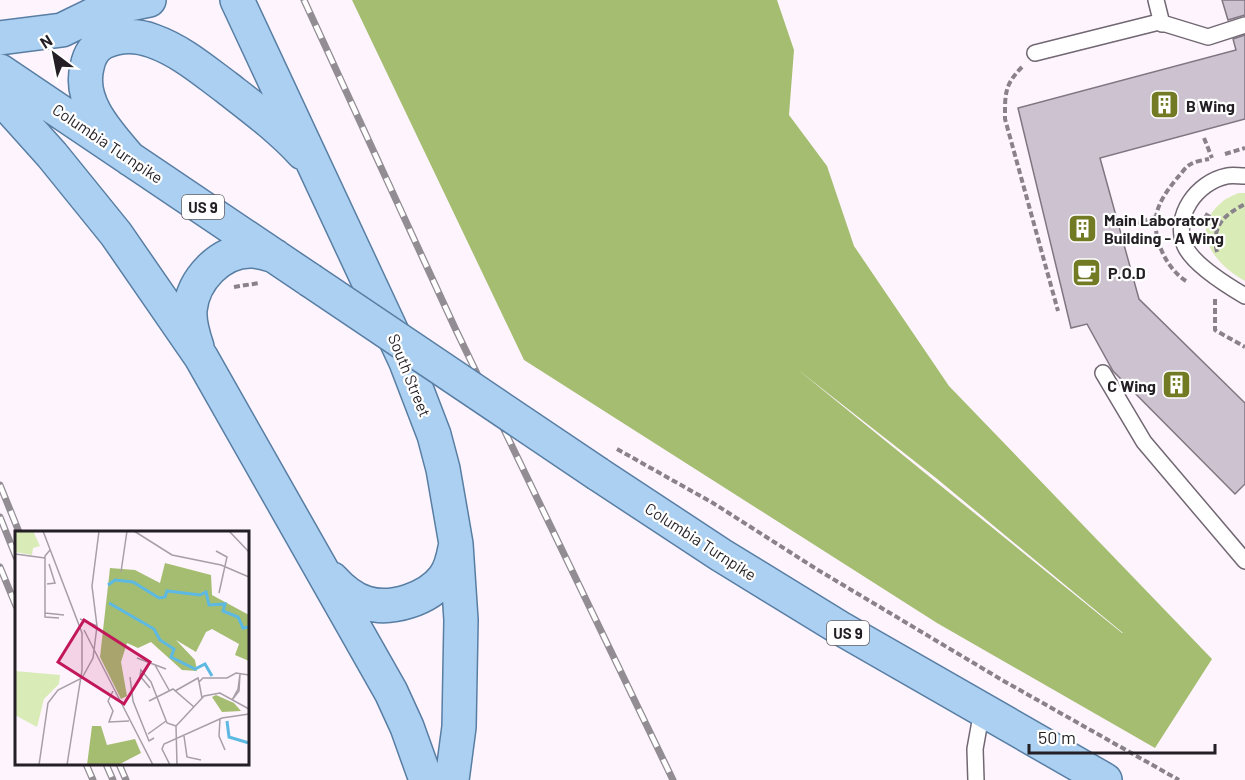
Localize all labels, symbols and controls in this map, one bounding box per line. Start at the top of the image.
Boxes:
north arrow [24,24,84,84]
text: N [36,30,55,52]
building icon: B Wing [1149,89,1181,121]
place label: B Wing [1186,96,1235,115]
street label: Columbia Turnpike [49,99,167,187]
road number: US 9 [182,195,224,219]
place label: Main Laboratory Building - A Wing [1104,210,1224,247]
building icon: Main Laboratory Building - A Wing [1067,212,1099,244]
cafe icon: P.O.D [1071,256,1103,288]
place label: P.O.D [1108,263,1146,282]
street label: South Street [385,331,435,419]
building icon: C Wing [1161,369,1193,401]
place label: C Wing [1107,376,1156,395]
street label: Columbia Turnpike [642,498,760,584]
inset map [15,531,249,765]
road number: US 9 [827,621,869,645]
scale bar [1029,717,1215,755]
text: 50 m [1038,726,1076,748]

